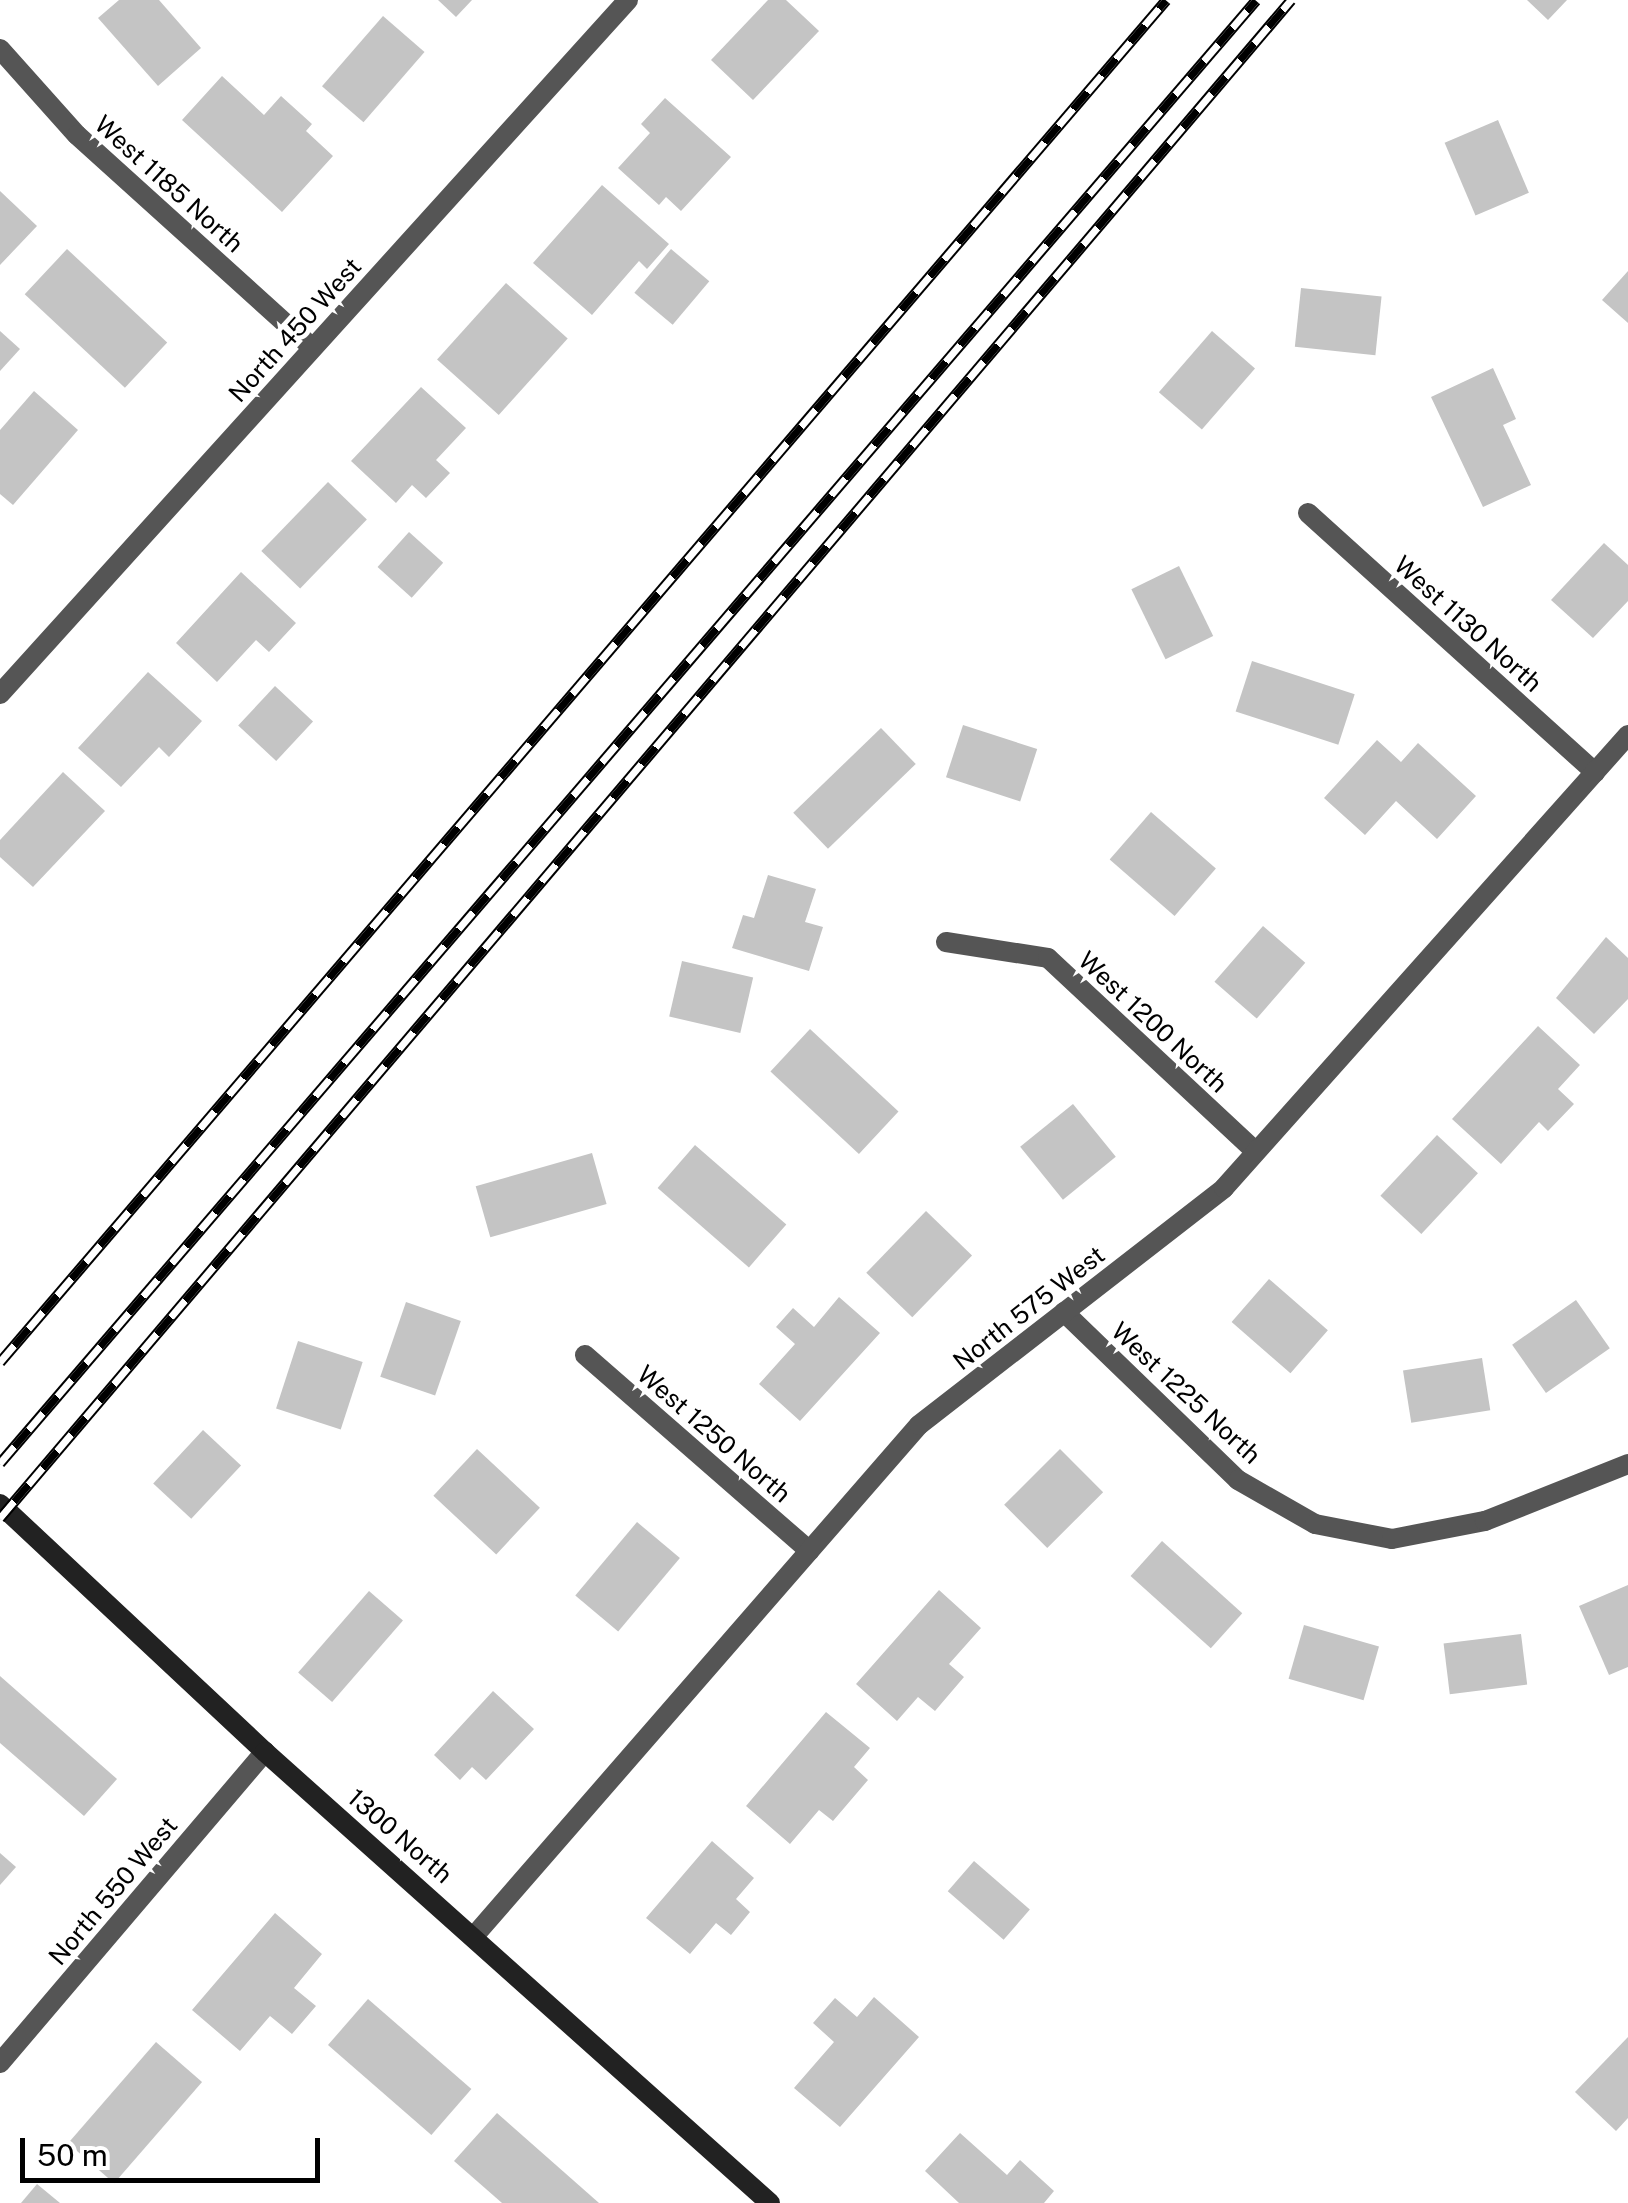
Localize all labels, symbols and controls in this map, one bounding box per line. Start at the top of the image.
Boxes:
street label: West 1185 North [88,109,250,259]
street label: North 450 West [222,252,368,408]
street label: West 1130 North [1388,550,1548,698]
street label: West 1200 North [1072,945,1234,1099]
street label: North 575 West [947,1239,1111,1377]
street label: West 1225 North [1105,1316,1267,1470]
street label: West 1250 North [631,1359,797,1509]
street label: 1300 North [342,1782,458,1890]
street label: North 550 West [42,1811,184,1971]
scale bar [25,2118,325,2180]
text: 50 m [37,2137,108,2173]

